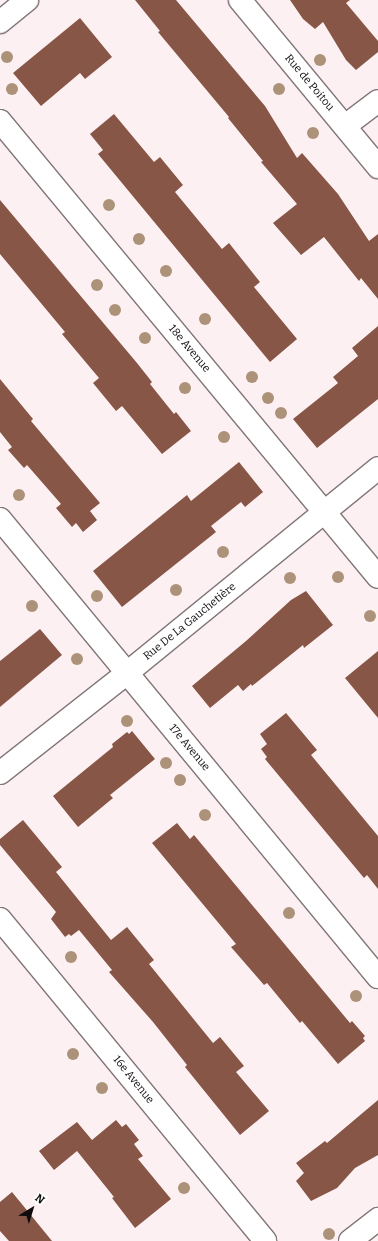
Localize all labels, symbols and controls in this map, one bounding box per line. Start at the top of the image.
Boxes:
street label: Rue de Poitou [282,52,336,114]
street label: 18e Avenue [165,323,213,375]
street label: Rue De La Gauchetière [141,581,239,663]
street label: 17e Avenue [166,722,212,774]
street label: 16e Avenue [110,1053,156,1107]
north arrow [12,1189,52,1229]
text: N [32,1191,47,1207]

